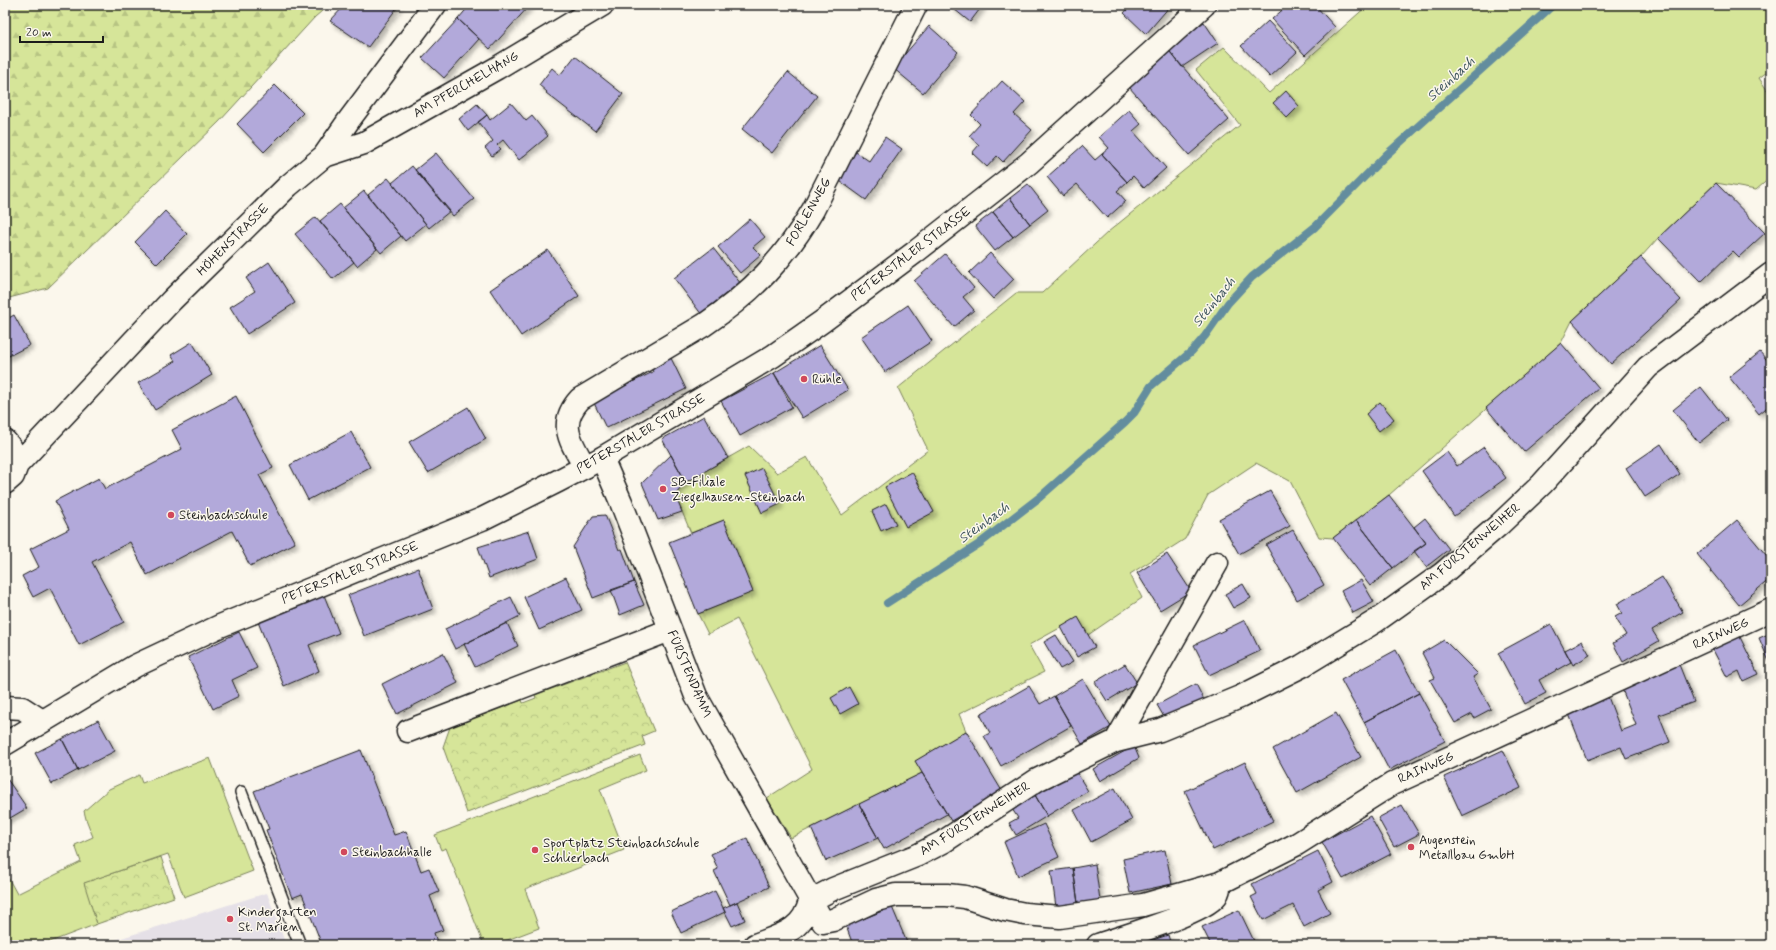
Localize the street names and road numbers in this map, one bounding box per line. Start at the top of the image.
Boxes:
street label: AM PFERCHELHANG [410,48,522,122]
street label: FORLENWEG [783,175,835,249]
street label: HÖHENSTRASSE [193,200,273,280]
street label: PETERSTALER STRASSE [848,203,974,305]
street label: PETERSTALER STRASSE [573,390,709,478]
street label: AM FÜRSTENWEIHER [1416,499,1524,594]
street label: PETERSTALER STRASSE [279,538,421,608]
street label: RAINWEG [1690,614,1752,654]
street label: FÜRSTENDAMM [663,628,715,720]
street label: RAINWEG [1395,748,1457,788]
street label: AM FÜRSTENWEIHER [917,778,1034,860]

